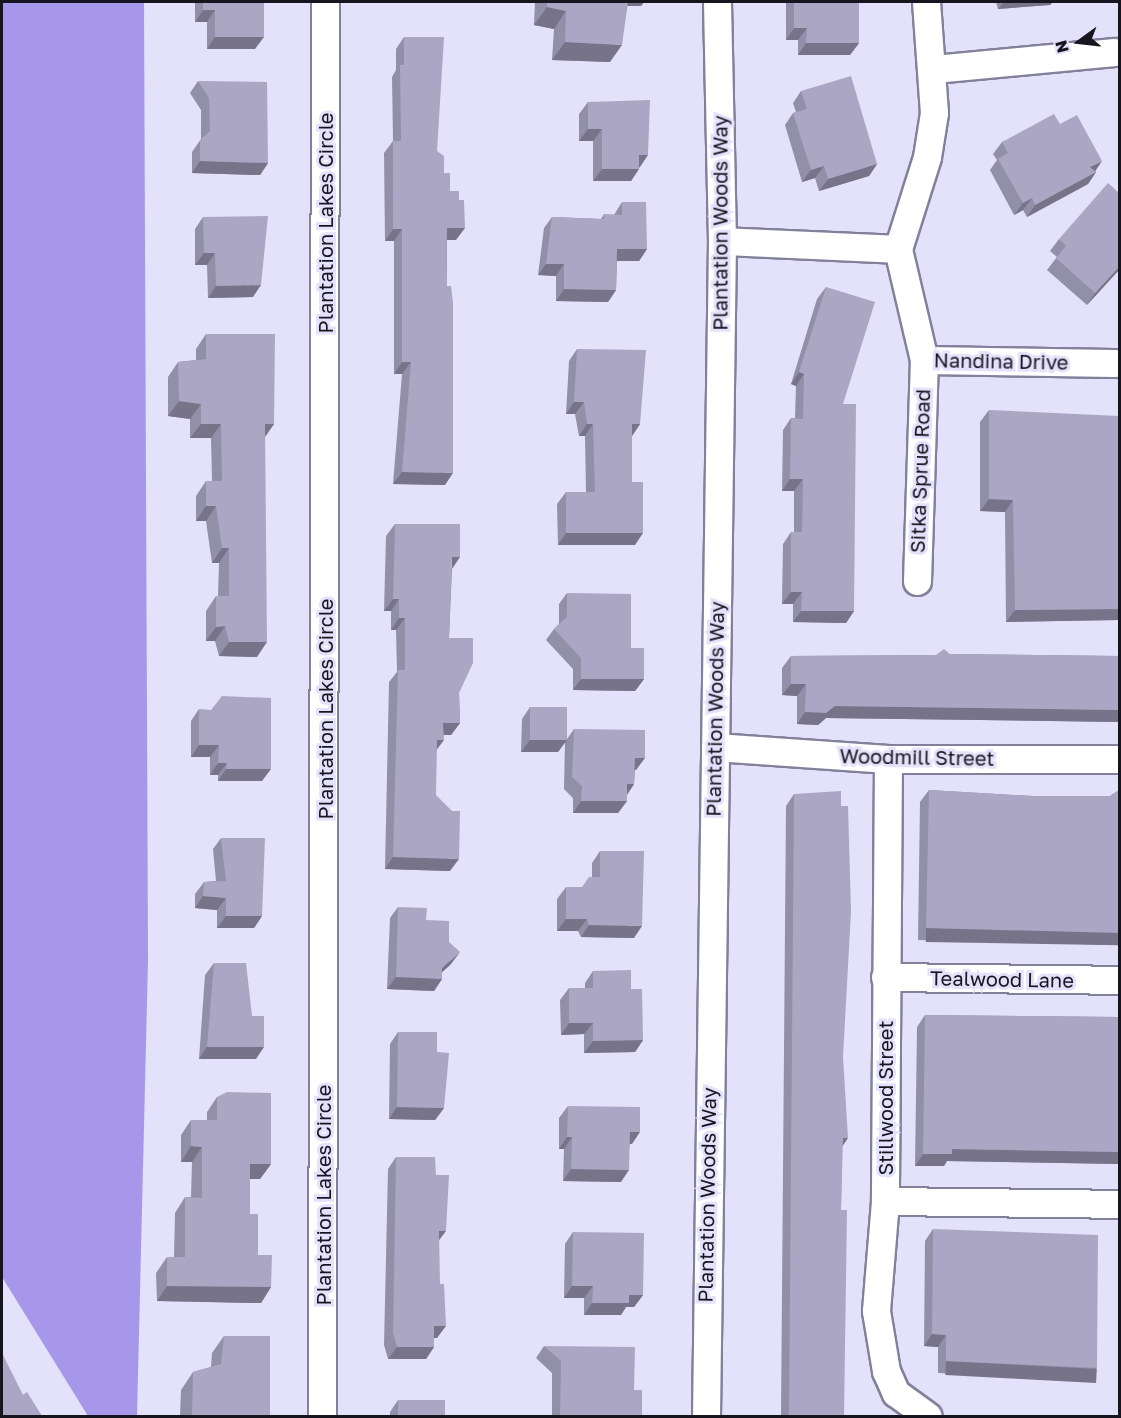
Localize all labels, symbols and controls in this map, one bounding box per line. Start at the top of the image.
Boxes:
north arrow [1049,12,1109,72]
text: N [1050,38,1073,55]
street label: Plantation Lakes Circle [313,113,337,333]
street label: Plantation Woods Way [708,115,732,331]
street label: Nandina Drive [933,348,1069,374]
street label: Sitka Sprue Road [905,389,935,553]
street label: Plantation Lakes Circle [313,599,337,819]
street label: Plantation Woods Way [701,601,729,817]
street label: Woodmill Street [839,744,995,770]
street label: Tealwood Lane [930,966,1074,992]
street label: Stillwood Street [873,1021,897,1175]
street label: Plantation Lakes Circle [311,1085,335,1305]
street label: Plantation Woods Way [693,1087,721,1303]

